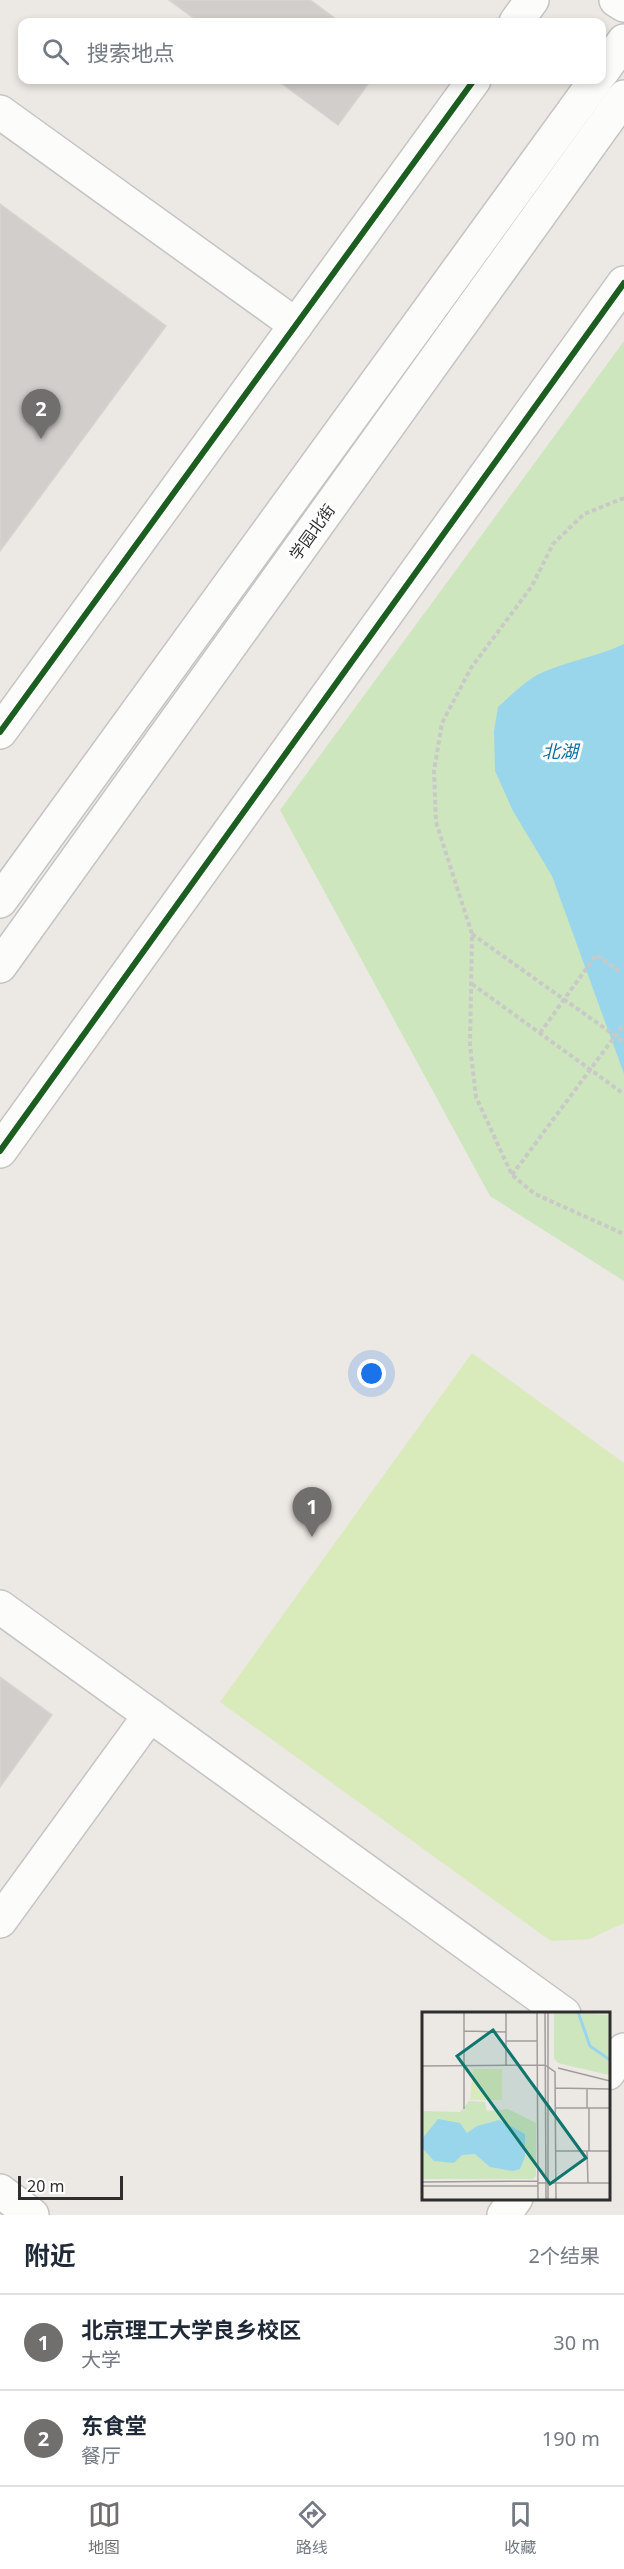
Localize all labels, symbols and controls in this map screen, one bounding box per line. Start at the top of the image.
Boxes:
search box [18,18,606,84]
icon: search [39,35,72,68]
text: 搜索地点 [87,37,175,67]
pin: 2 [22,390,60,439]
street label: 学园北街 [284,500,340,564]
water label: 北湖 [542,739,581,763]
your location [357,1359,386,1388]
pin: 1 [292,1488,332,1537]
inset map [422,2012,609,2200]
scale bar [18,2173,123,2200]
text: 20 m [27,2175,64,2197]
text: 附近 [24,2237,76,2273]
text: 2个结果 [529,2242,600,2269]
text: 北京理工大学良乡校区 [81,2314,301,2344]
text: 1 [38,2329,49,2356]
text: 30 m [553,2329,600,2356]
text: 大学 [81,2346,121,2373]
text: 东食堂 [81,2410,147,2440]
text: 2 [38,2425,49,2452]
text: 190 m [542,2425,600,2452]
text: 餐厅 [81,2442,121,2469]
tab: 地图 [88,2498,121,2558]
tab: 路线 [296,2498,329,2558]
tab: 收藏 [504,2498,537,2558]

